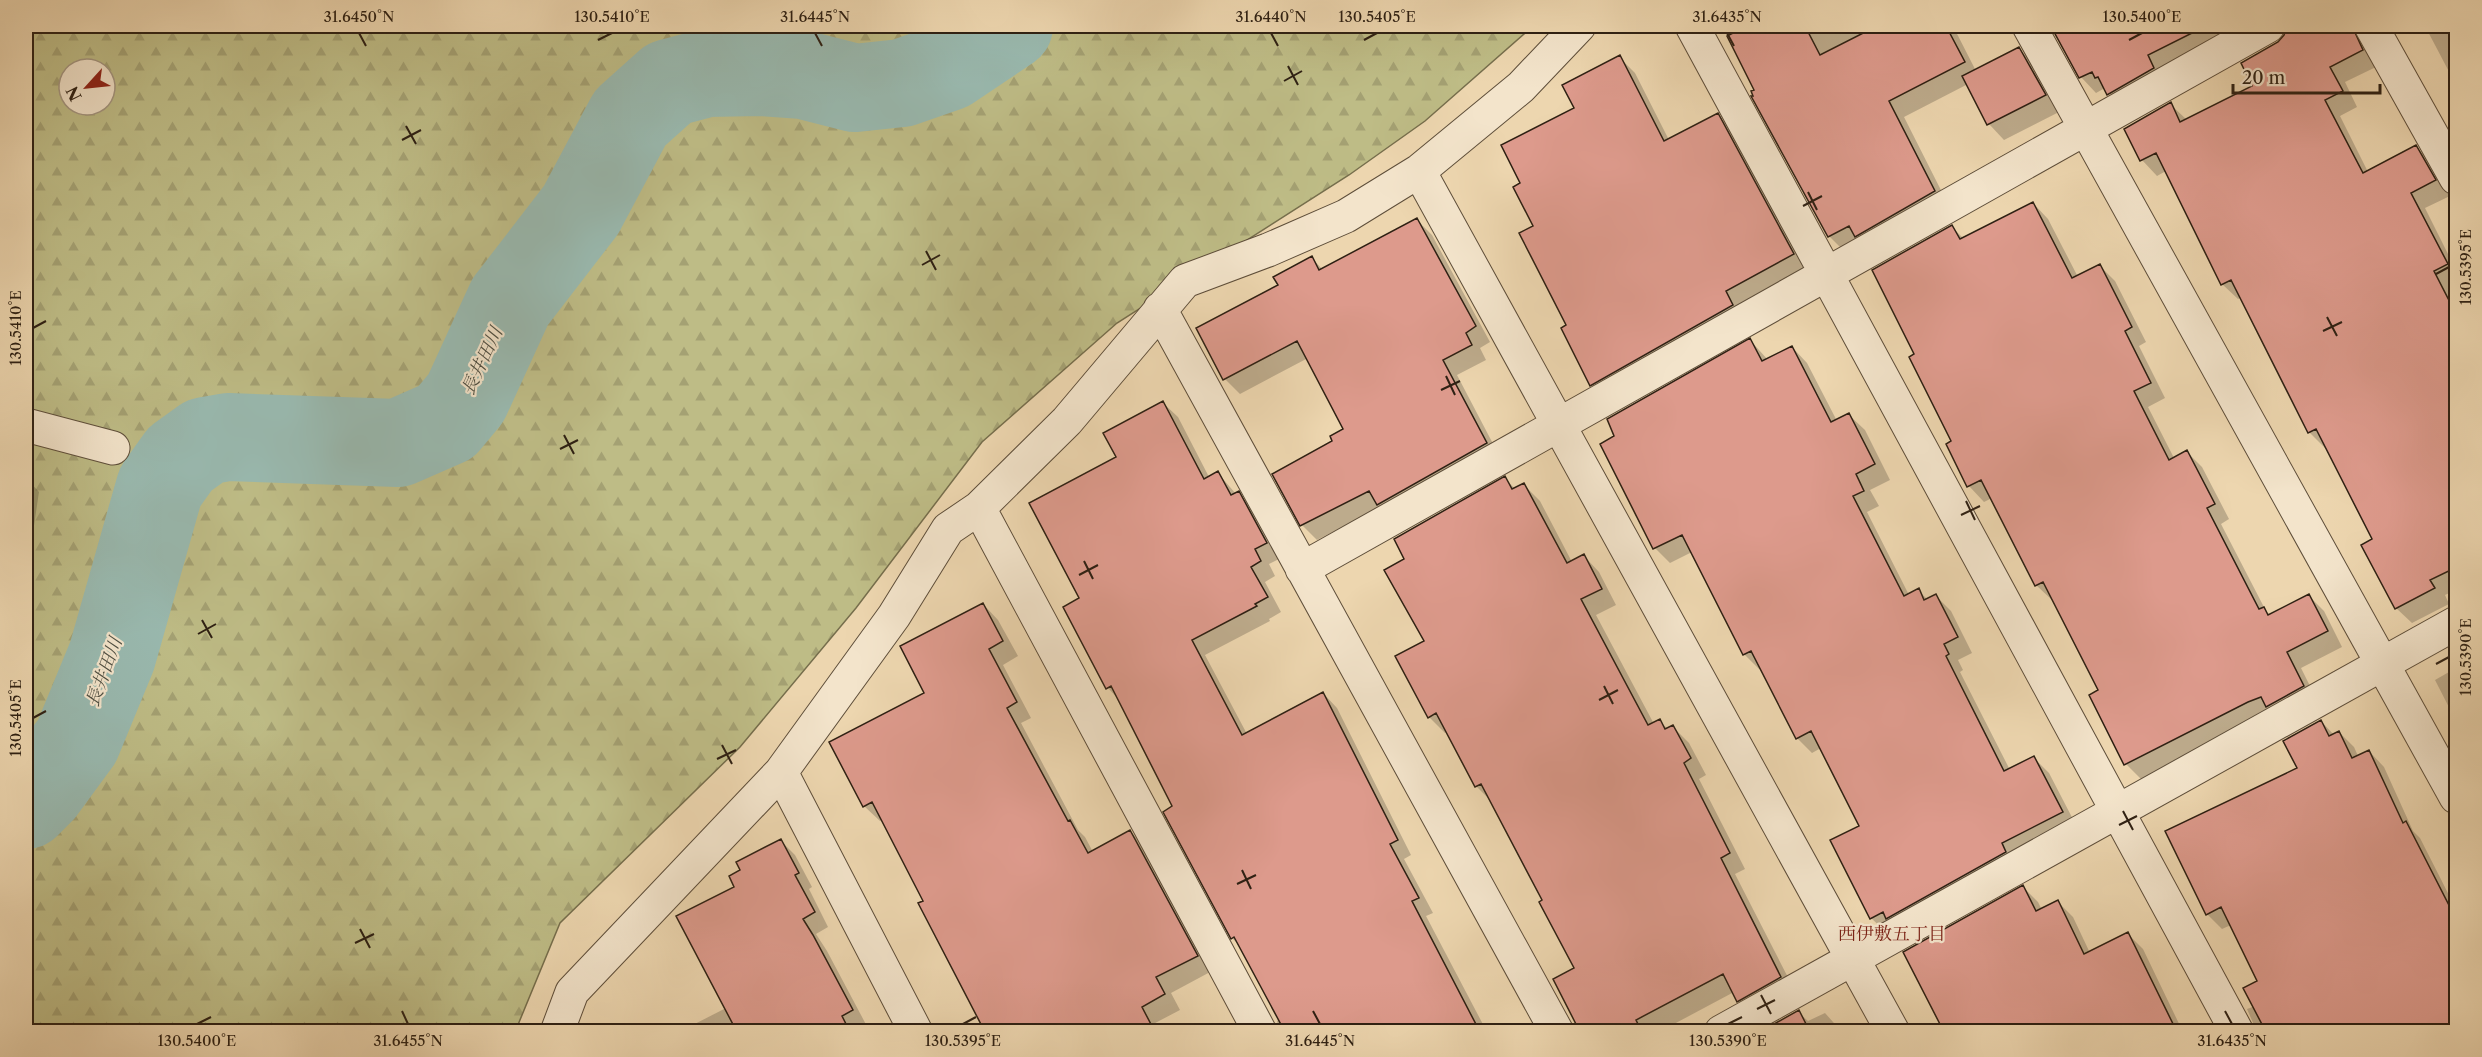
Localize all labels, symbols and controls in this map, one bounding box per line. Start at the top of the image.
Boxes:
text: 31.6450°N [324,7,395,26]
text: 130.5410°E [574,7,650,26]
text: 31.6445°N [780,7,850,26]
text: 31.6440°N [1235,7,1307,26]
text: 130.5405°E [1338,7,1416,26]
text: 31.6435°N [1692,7,1762,26]
text: 130.5400°E [2103,7,2181,26]
north arrow [57,57,117,117]
scale bar [2233,57,2380,95]
text: 20 m [2242,67,2286,89]
text: N [62,83,86,105]
text: 130.5395°E [2456,229,2475,305]
text: 130.5410°E [6,290,25,366]
water label: 長井田川 [457,322,508,398]
text: 130.5390°E [2456,618,2475,696]
water label: 長井田川 [81,633,127,710]
text: 130.5405°E [6,679,25,757]
district label: 西伊敷五丁目 [1838,923,1946,945]
text: 130.5400°E [158,1031,236,1050]
text: 31.6455°N [373,1031,443,1050]
text: 130.5395°E [925,1031,1001,1050]
text: 31.6445°N [1285,1031,1355,1050]
text: 130.5390°E [1689,1031,1767,1050]
text: 31.6435°N [2197,1031,2267,1050]

